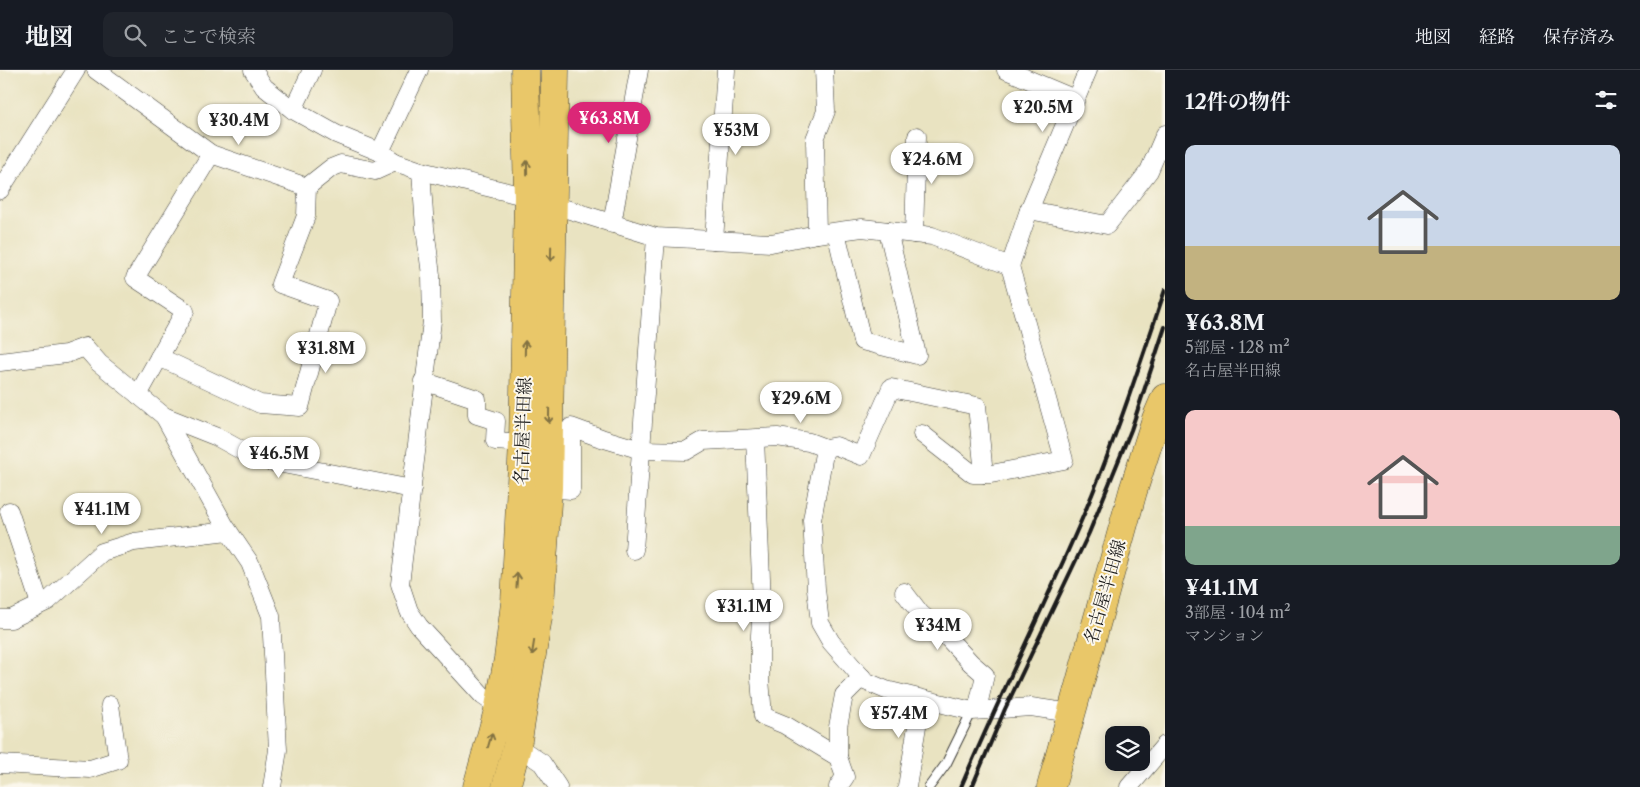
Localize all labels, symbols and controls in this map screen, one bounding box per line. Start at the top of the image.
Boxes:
search box [103,12,453,57]
icon: search [121,21,149,49]
text: 地図 [25,22,73,51]
text: ここで検索 [161,25,256,48]
text: 地図 [1415,26,1451,48]
text: 経路 [1479,26,1515,48]
text: 保存済み [1543,26,1615,48]
icon: filters [1592,86,1620,114]
text: 12件の物件 [1185,89,1291,114]
pin: ¥20.5M [1002,90,1084,133]
text: ¥20.5M [1013,97,1073,117]
pin: ¥63.8M [568,102,650,144]
pin: ¥30.4M [198,104,280,146]
text: ¥63.8M [579,108,639,128]
text: ¥30.4M [209,110,269,130]
pin: ¥53M [706,114,766,156]
text: ¥53M [713,120,759,140]
pin: ¥24.6M [891,142,973,185]
text: ¥24.6M [902,149,962,169]
one-way arrow [522,160,532,176]
icon: home [1358,177,1448,267]
one-way arrow [546,246,556,262]
text: ¥63.8M [1185,310,1265,335]
pin: ¥31.8M [285,332,367,374]
text: 5部屋 · 128 m² [1185,337,1290,357]
text: ¥31.8M [297,338,355,358]
one-way arrow [520,340,530,356]
text: 名古屋半田線 [1185,360,1281,380]
street label: 名古屋半田線 [510,377,536,485]
pin: ¥29.6M [760,382,842,424]
text: ¥29.6M [771,388,831,408]
one-way arrow [545,408,554,424]
pin: ¥46.5M [238,436,320,479]
icon: home [1358,442,1448,532]
text: ¥46.5M [249,443,309,463]
pin: ¥41.1M [61,492,143,535]
text: ¥41.1M [74,499,130,519]
street label: 名古屋半田線 [1080,537,1130,647]
one-way arrow [512,572,521,588]
text: ¥41.1M [1185,575,1259,600]
pin: ¥31.1M [703,590,785,632]
text: ¥31.1M [716,596,772,616]
text: 3部屋 · 104 m² [1185,602,1291,622]
pin: ¥34M [908,608,968,651]
text: ¥34M [915,615,961,635]
text: マンション [1185,625,1264,645]
one-way arrow [528,640,538,656]
pin: ¥57.4M [858,696,940,739]
text: ¥57.4M [870,703,928,723]
map controls [1105,726,1150,771]
button: layers [1105,726,1150,771]
one-way arrow [485,732,495,748]

